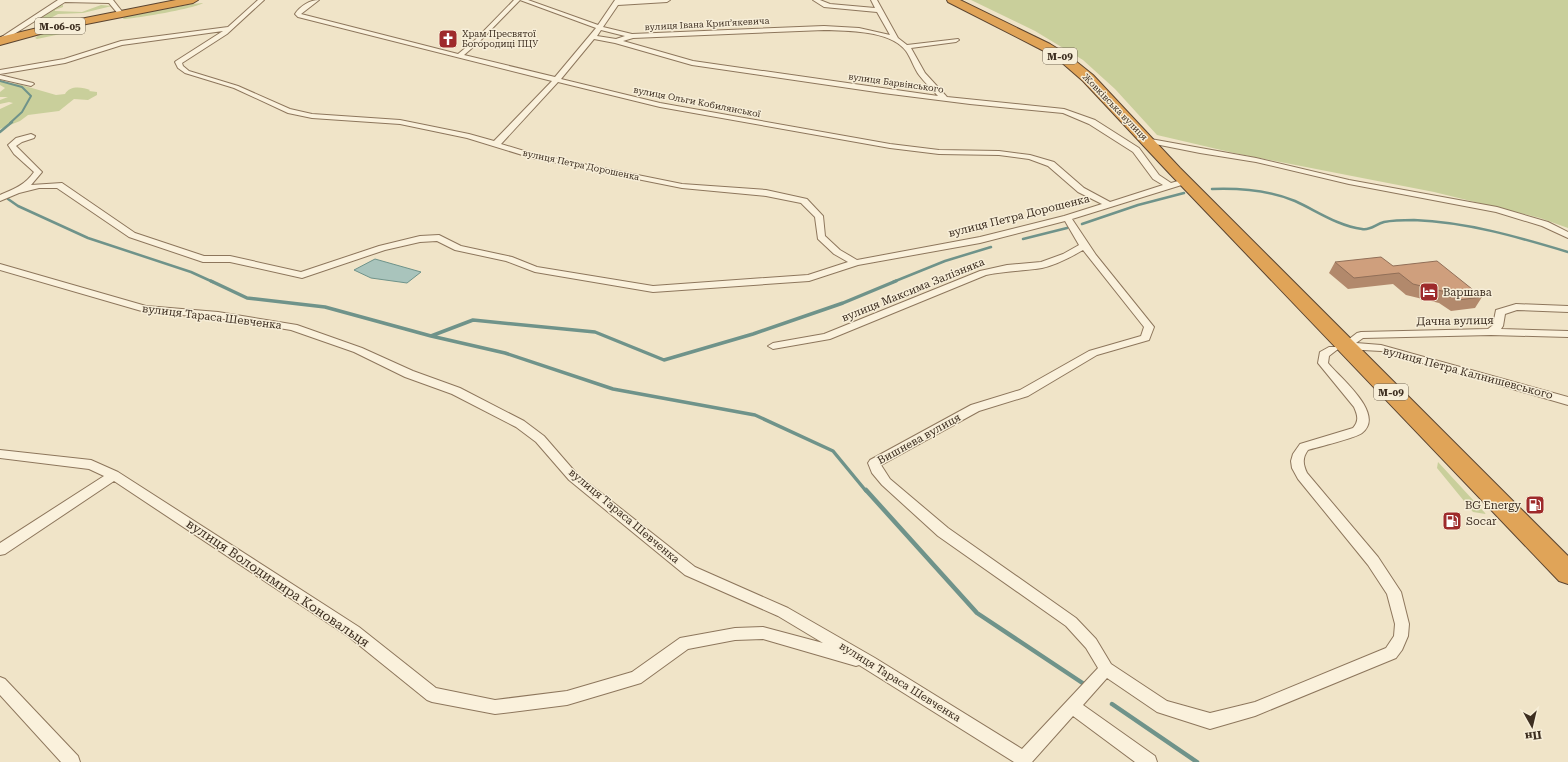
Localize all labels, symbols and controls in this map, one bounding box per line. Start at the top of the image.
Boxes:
street label: вулиця Івана Крипʼякевича [644,16,770,32]
road number: М-06-05 [35,18,85,34]
church icon: Храм Пресвятої Богородиці ПЦУ [437,28,459,50]
place label: Храм Пресвятої Богородиці ПЦУ [462,29,539,49]
road number: М-09 [1043,48,1077,64]
street label: вулиця Барвінського [848,71,945,95]
street label: Жовківська вулиця [1081,72,1149,142]
street label: вулиця Ольги Кобилянської [633,85,762,119]
street label: вулиця Петра Дорошенка [522,148,640,182]
street label: вулиця Петра Дорошенка [947,192,1091,240]
street label: вулиця Максима Залізняка [840,255,986,325]
hotel icon: Варшава [1418,281,1440,303]
place label: Варшава [1443,286,1492,299]
street label: вулиця Тараса Шевченка [141,302,283,332]
street label: Дачна вулиця [1416,314,1494,328]
street label: вулиця Петра Калнишевського [1382,344,1555,402]
road number: М-09 [1374,384,1408,400]
street label: Вишнева вулиця [875,411,963,467]
street label: вулиця Тараса Шевченка [566,466,682,566]
fuel station icon: BG Energy [1524,494,1546,516]
place label: BG Energy [1465,499,1521,512]
fuel station icon: Socar [1441,510,1463,532]
place label: Socar [1466,515,1497,528]
street label: вулиця Володимира Коновальця [184,516,372,650]
street label: вулиця Тараса Шевченка [837,639,963,725]
north arrow [1512,706,1552,746]
text: Пн [1524,728,1542,743]

